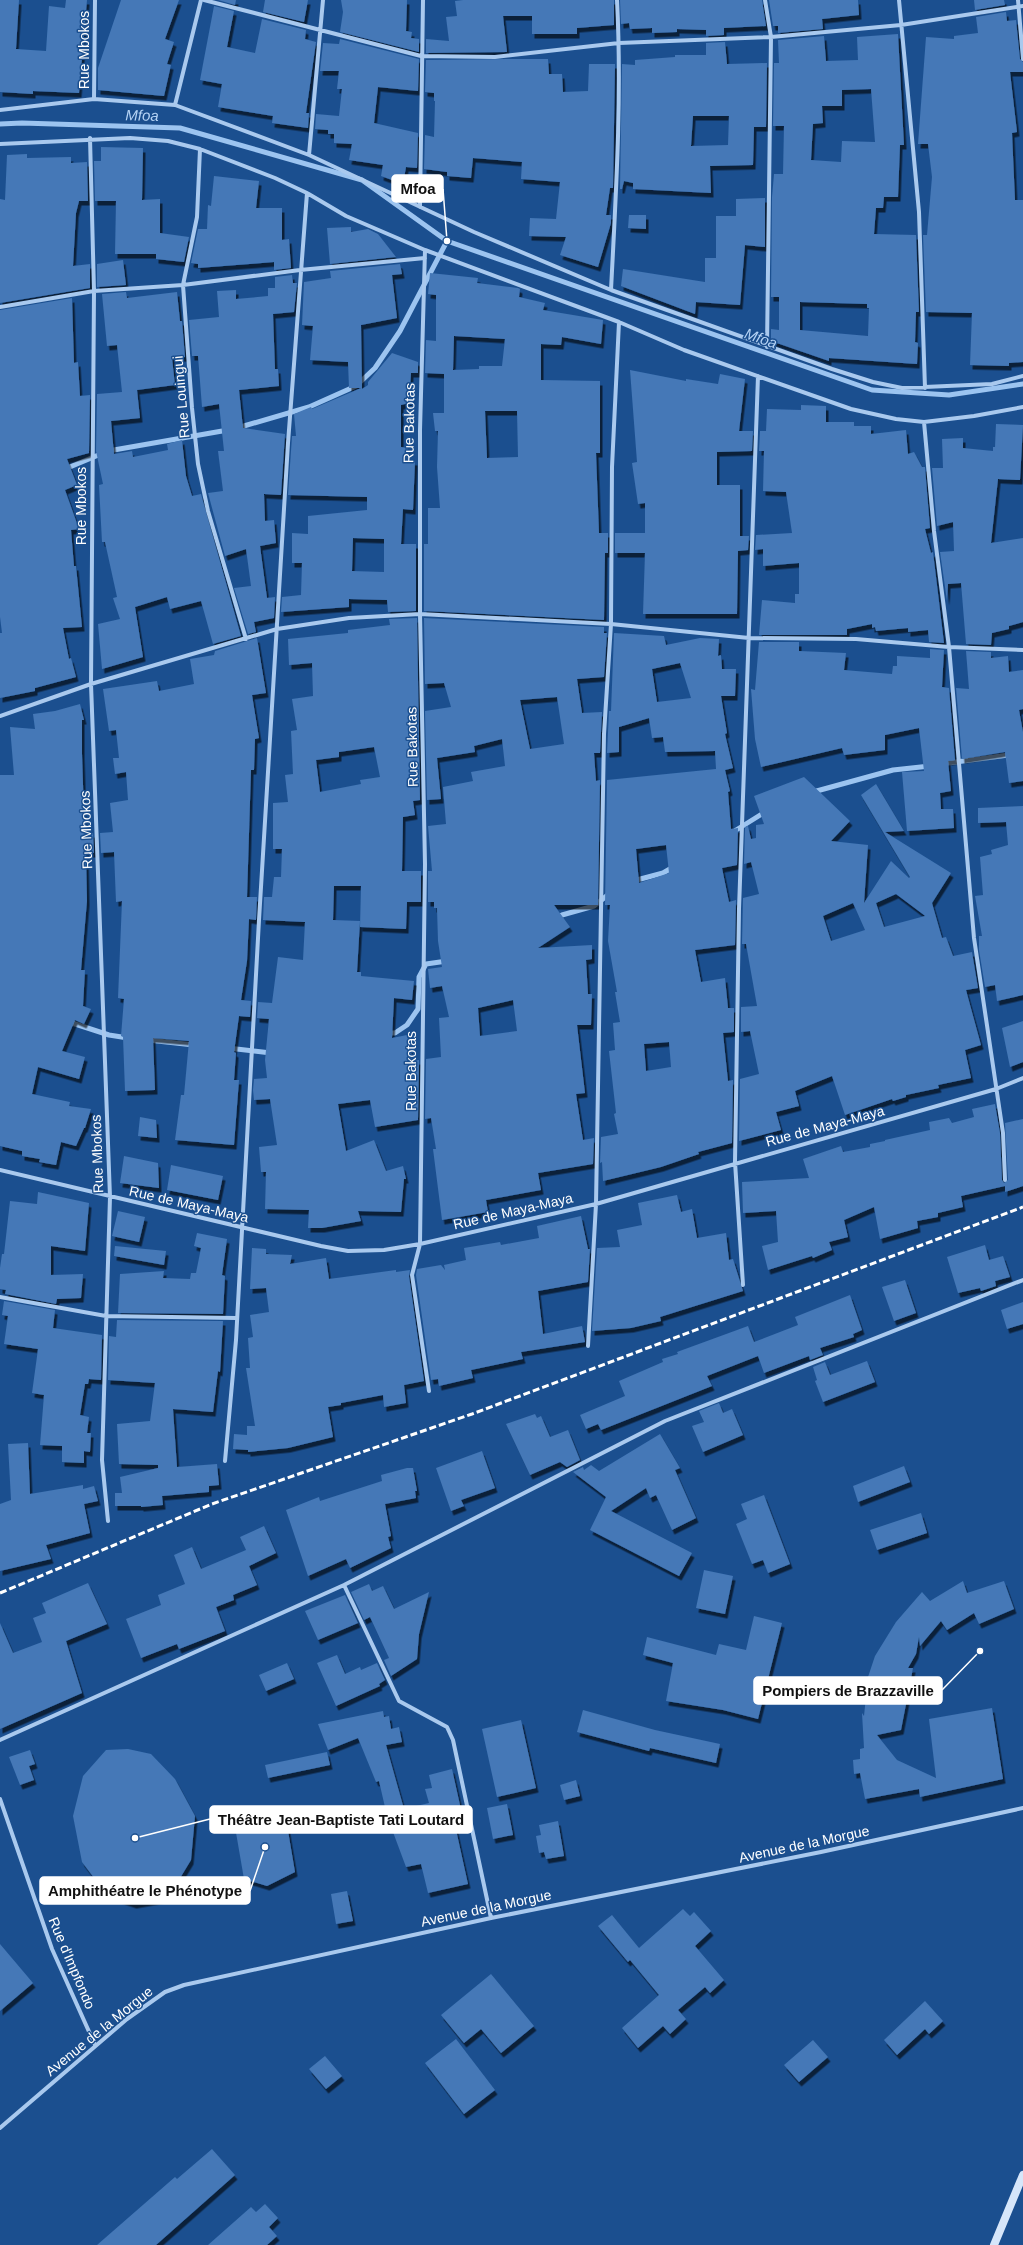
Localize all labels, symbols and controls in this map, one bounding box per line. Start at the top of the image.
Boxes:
street label: Rue Mbokos [76,11,92,89]
water label: Mfoa [125,106,159,124]
callout: Mfoa [392,175,443,202]
text: Mfoa [401,180,436,197]
water label: Mfoa [742,325,780,351]
street label: Rue Louingui [169,355,193,439]
street label: Rue Bakotas [400,383,418,463]
street label: Rue Mbokos [73,467,89,545]
street label: Rue Bakotas [403,707,421,787]
street label: Rue Mbokos [77,790,95,870]
street label: Rue Bakotas [403,1031,419,1111]
street label: Rue de Maya-Maya [764,1102,886,1150]
street label: Rue Mbokos [88,1114,106,1194]
street label: Rue de Maya-Maya [128,1182,251,1226]
street label: Rue de Maya-Maya [452,1189,575,1233]
callout: Pompiers de Brazzaville [754,1677,942,1704]
text: Pompiers de Brazzaville [762,1682,934,1699]
callout: Théâtre Jean-Baptiste Tati Loutard [210,1806,472,1833]
text: Théâtre Jean-Baptiste Tati Loutard [218,1811,464,1828]
street label: Avenue de la Morgue [737,1822,871,1866]
callout: Amphithéatre le Phénotype [40,1877,250,1904]
text: Amphithéatre le Phénotype [48,1882,242,1899]
street label: Avenue de la Morgue [419,1886,553,1930]
street label: Rue d'Impfondo [45,1915,99,2012]
street label: Avenue de la Morgue [42,1983,156,2079]

